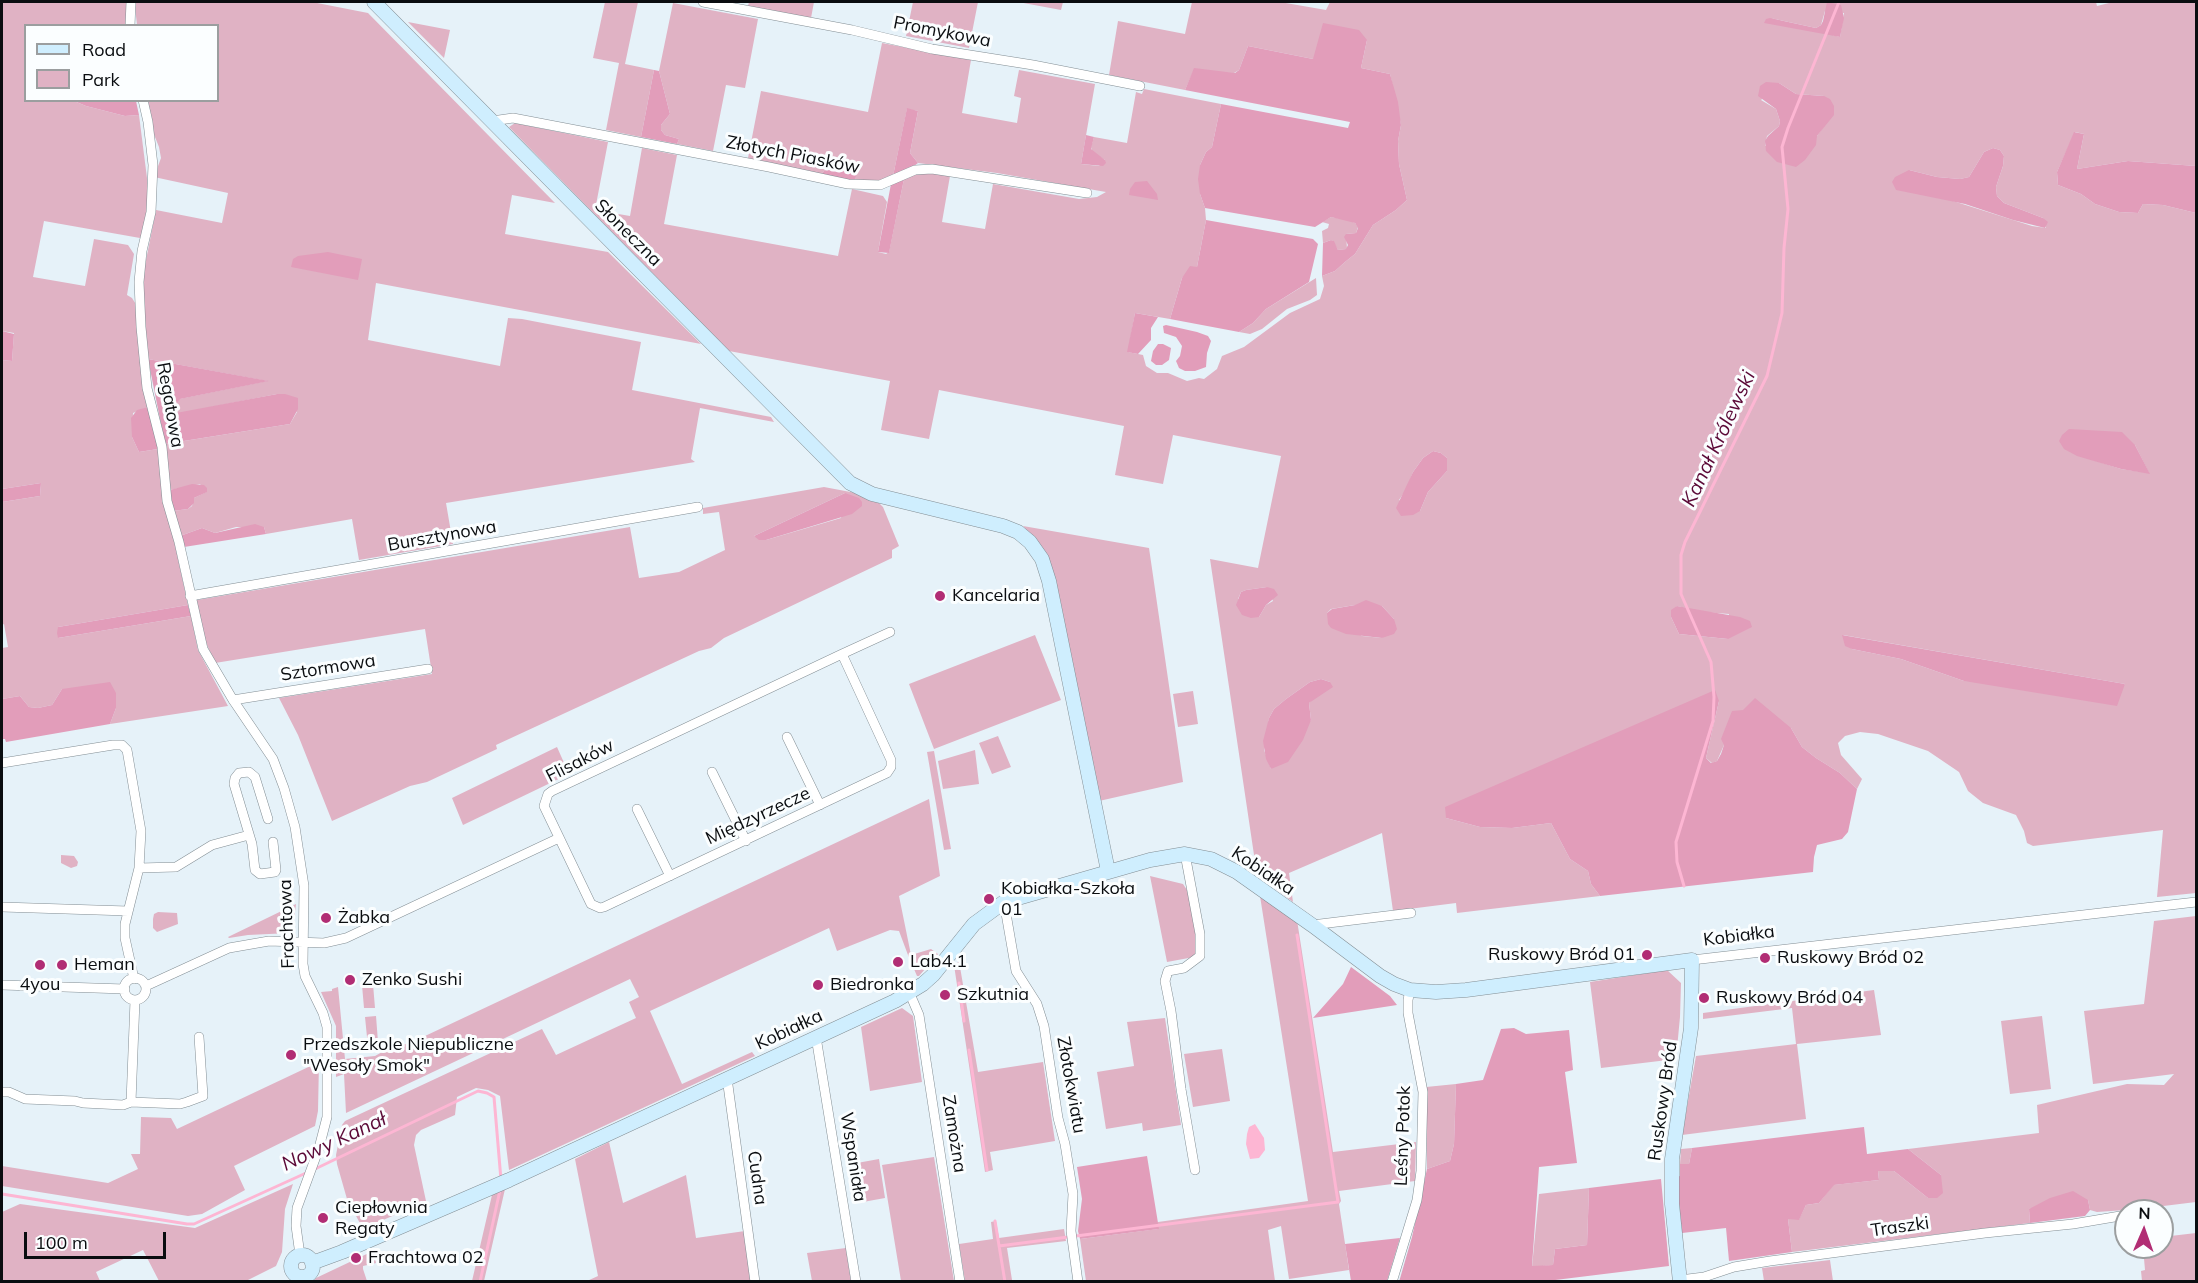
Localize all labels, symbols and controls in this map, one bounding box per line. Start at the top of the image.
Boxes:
street label: Promykowa [891,12,993,52]
legend [24,24,219,102]
text: Road [82,38,126,61]
text: Park [82,68,120,91]
street label: Złotych Piasków [724,131,862,179]
street label: Słoneczna [590,195,666,271]
street label: Regatowa [152,361,188,449]
water label: Kanał Królewski [1677,367,1761,511]
street label: Bursztynowa [386,516,498,556]
place label: Kancelaria [952,585,1040,607]
marker: Kancelaria [933,589,947,603]
street label: Sztormowa [279,650,377,686]
street label: Flisaków [542,735,618,787]
street label: Międzyrzecze [702,782,814,850]
street label: Kobiałka [1227,842,1299,900]
place label: Kobiałka-Szkoła 01 [1001,878,1135,920]
street label: Frachtowa [275,879,299,969]
marker: Kobiałka-Szkoła 01 [982,892,996,906]
place label: Żabka [338,907,390,929]
marker: Żabka [319,911,333,925]
street label: Kobiałka [1702,921,1776,951]
place label: Ruskowy Bród 01 [1488,944,1635,966]
place label: Ruskowy Bród 02 [1777,947,1924,969]
marker: Ruskowy Bród 01 [1640,948,1654,962]
place label: Lab4.1 [910,951,967,973]
marker: Ruskowy Bród 02 [1758,951,1772,965]
place label: Heman [74,954,135,976]
marker: Lab4.1 [891,955,905,969]
marker: 4you [33,958,47,972]
marker: Heman [55,958,69,972]
place label: Zenko Sushi [362,969,462,991]
marker: Zenko Sushi [343,973,357,987]
place label: 4you [20,974,60,996]
place label: Biedronka [830,974,914,996]
marker: Biedronka [811,978,825,992]
place label: Szkutnia [957,984,1029,1006]
place label: Ruskowy Bród 04 [1716,987,1863,1009]
marker: Szkutnia [938,988,952,1002]
marker: Ruskowy Bród 04 [1697,991,1711,1005]
street label: Kobiałka [752,1005,826,1055]
place label: Przedszkole Niepubliczne "Wesoły Smok" [303,1034,514,1076]
street label: Złotokwiatu [1052,1035,1090,1135]
street label: Ruskowy Bród [1644,1040,1682,1162]
marker: Przedszkole Niepubliczne "Wesoły Smok" [284,1048,298,1062]
street label: Leśny Potok [1390,1085,1416,1187]
street label: Zamożna [937,1094,971,1174]
water label: Nowy Kanał [278,1107,390,1177]
street label: Wspaniała [835,1111,871,1203]
street label: Cudna [743,1149,771,1207]
place label: Ciepłownia Regaty [335,1197,428,1240]
north arrow [2114,1199,2174,1259]
text: N [2138,1203,2151,1223]
marker: Ciepłownia Regaty [316,1211,330,1225]
street label: Traszki [1870,1212,1930,1242]
scale bar [27,1220,170,1258]
text: 100 m [35,1231,88,1254]
place label: Frachtowa 02 [368,1247,484,1269]
marker: Frachtowa 02 [349,1251,363,1265]

